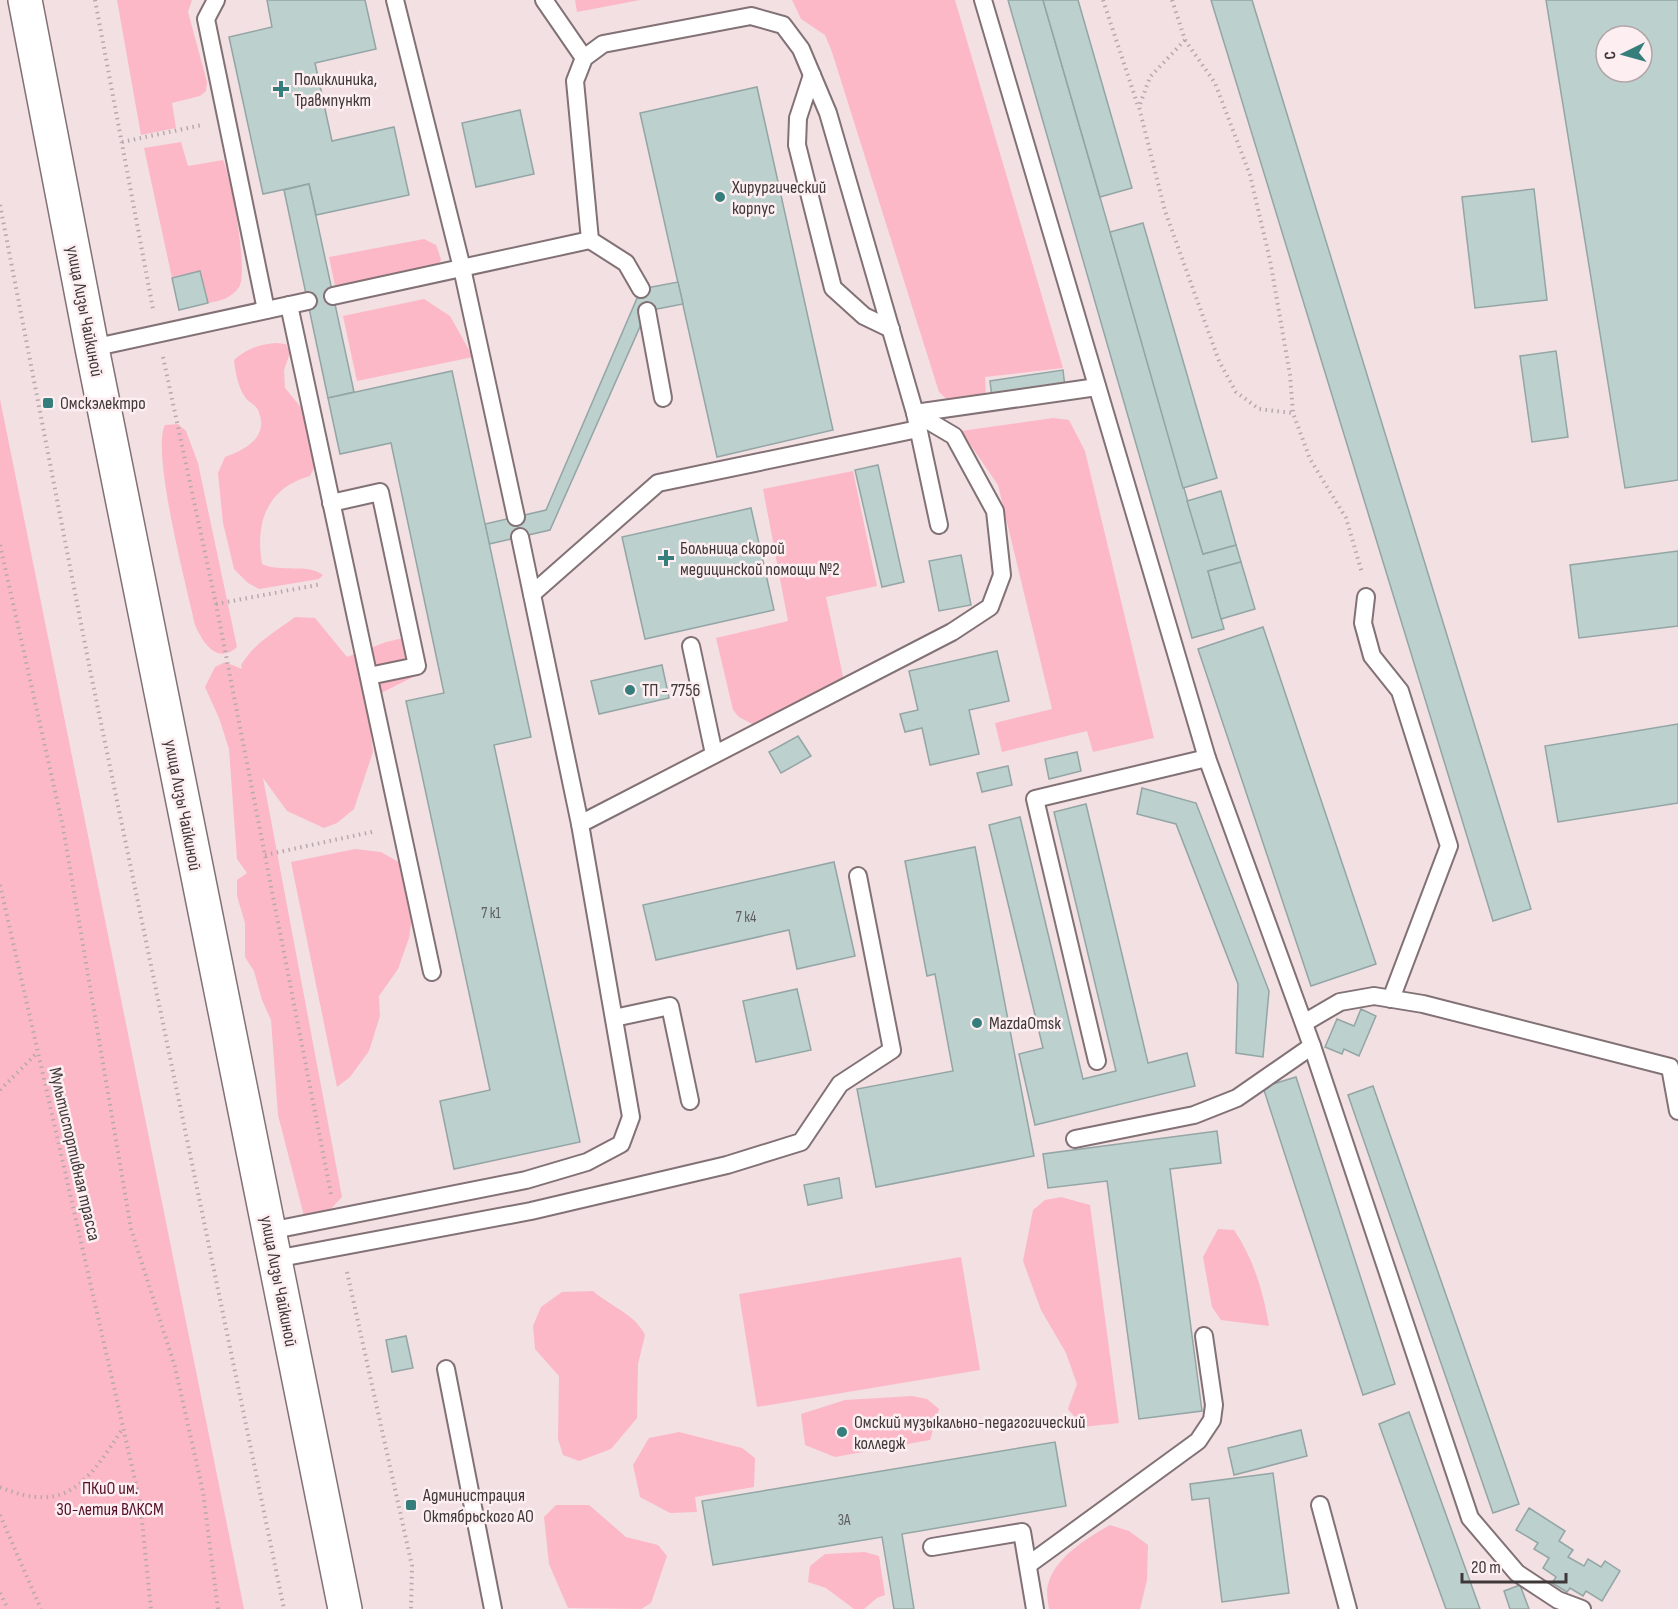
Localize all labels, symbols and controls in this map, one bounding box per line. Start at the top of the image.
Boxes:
north arrow [1594,24,1654,84]
text: С [1601,50,1620,60]
place label: Поликлиника, Травмпункт [294,69,377,111]
marker: Поликлиника, Травмпункт [272,80,290,98]
place label: Хирургический корпус [731,177,826,219]
marker: Хирургический корпус [713,190,727,204]
street label: улица Лизы Чайкиной [62,244,107,378]
place label: Омскэлектро [60,393,146,414]
marker: Омскэлектро [41,396,55,410]
place label: Больница скорой медицинской помощи №2 [680,538,840,580]
marker: Больница скорой медицинской помощи №2 [657,549,675,567]
place label: ТП - 7756 [642,680,700,701]
marker: ТП - 7756 [623,683,637,697]
street label: улица Лизы Чайкиной [160,738,205,872]
house number: 7 к1 [481,904,501,923]
house number: 7 к4 [736,908,756,927]
place label: MazdaOmsk [989,1013,1061,1034]
marker: MazdaOmsk [970,1016,984,1030]
street label: Мультиспортивная трасса [44,1065,105,1243]
street label: улица Лизы Чайкиной [256,1214,301,1348]
place label: Омский музыкально-педагогический колледж [854,1412,1086,1454]
marker: Омский музыкально-педагогический колледж [835,1425,849,1439]
park label: ПКиО им. 30-летия ВЛКСМ [56,1478,164,1520]
place label: Администрация Октябрьского АО [422,1485,534,1527]
marker: Администрация Октябрьского АО [404,1498,418,1512]
house number: 3А [838,1511,851,1530]
scale bar [1462,1546,1566,1584]
text: 20 m [1471,1557,1501,1578]

